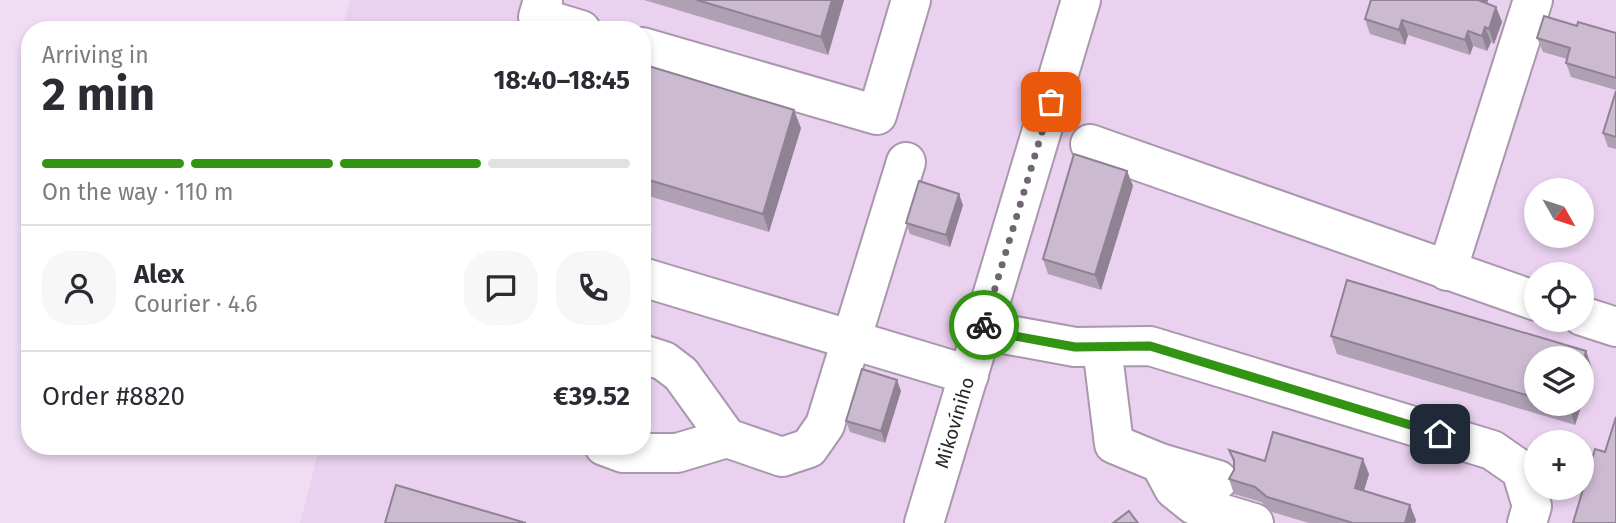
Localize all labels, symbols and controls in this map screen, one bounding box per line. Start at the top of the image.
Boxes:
text: Arriving in [42,41,149,69]
text: 18:40–18:45 [493,65,630,96]
text: 2 min [42,67,155,122]
pin [1021,72,1081,132]
icon: bag [1032,83,1070,121]
text: On the way · 110 m [42,178,234,206]
north arrow [1524,178,1594,248]
map controls [1524,178,1594,500]
button: person [42,251,116,325]
button: chat [464,251,538,325]
button: phone [556,251,630,325]
text: Alex [134,259,184,290]
button: locate [1524,262,1594,332]
text: Courier · 4.6 [134,290,258,318]
courier [949,290,1019,360]
icon: bike [965,306,1003,344]
button: layers [1524,346,1594,416]
street label: Mikovíniho [930,374,979,471]
text: Order #8820 [42,381,185,412]
text: €39.52 [553,381,630,412]
pin [1410,404,1470,464]
icon: home [1421,415,1459,453]
button: + [1524,430,1594,500]

